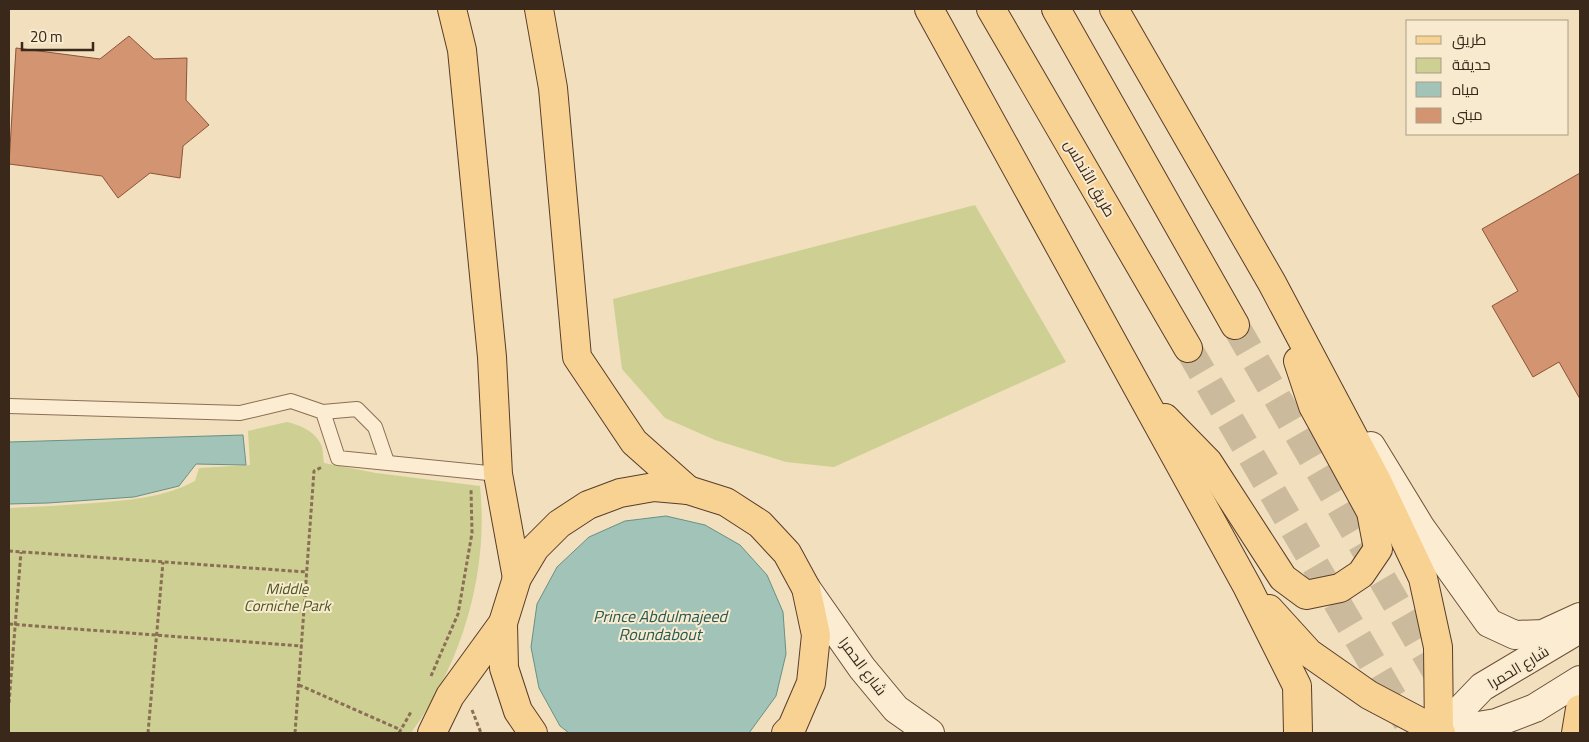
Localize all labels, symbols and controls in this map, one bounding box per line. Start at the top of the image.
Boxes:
scale bar [22,20,94,52]
legend [1406,20,1569,135]
text: 20 m [30,22,63,51]
text: طريق [1452,25,1486,54]
text: حديقة [1452,50,1491,79]
text: مياه [1452,75,1479,104]
text: مبنى [1452,100,1483,129]
street label: طريق الأندلس [1056,133,1124,223]
park label: Middle Corniche Park [244,574,332,620]
water label: Prince Abdulmajeed Roundabout [593,601,729,649]
street label: شارع الحمرا [831,630,895,702]
street label: شارع الحمرا [1481,637,1555,697]

